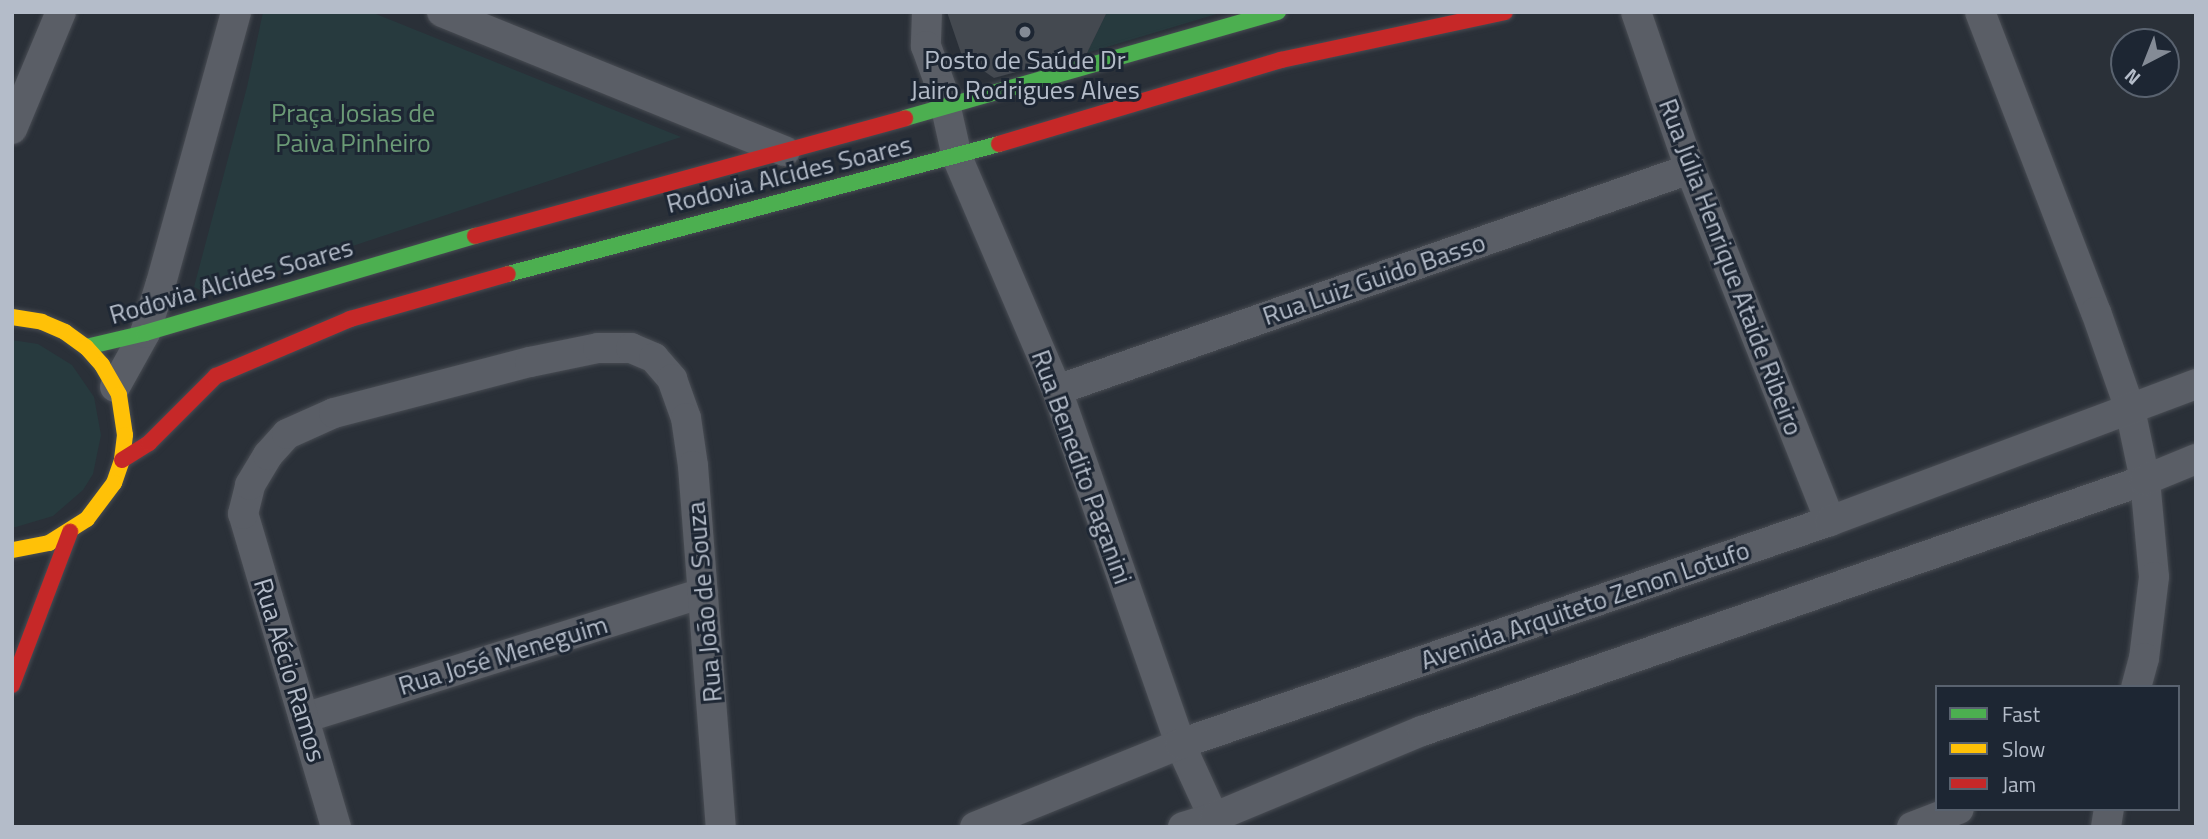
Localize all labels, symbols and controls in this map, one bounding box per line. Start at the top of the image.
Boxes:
marker: Posto de Saúde Dr Jairo Rodrigues Alves [1015,22,1035,42]
north arrow [2110,28,2180,98]
place label: Posto de Saúde Dr Jairo Rodrigues Alves [910,44,1140,106]
text: N [2117,62,2147,93]
street label: Rua Júlia Henrique Ataide Ribeiro [1652,94,1810,440]
park label: Praça Josias de Paiva Pinheiro [271,97,435,158]
street label: Rodovia Alcides Soares [663,128,915,220]
street label: Rua Luiz Guido Basso [1259,226,1489,332]
street label: Rodovia Alcides Soares [106,231,356,331]
street label: Rua Benedito Paganini [1025,346,1139,588]
street label: Rua João de Souza [680,500,728,704]
street label: Avenida Arquiteto Zenon Lotufo [1416,534,1754,676]
street label: Rua Aécio Ramos [247,575,333,765]
street label: Rua José Meneguim [395,608,611,702]
legend [1935,685,2180,811]
text: Fast [2002,698,2040,730]
text: Slow [2002,733,2045,765]
text: Jam [2002,768,2036,800]

